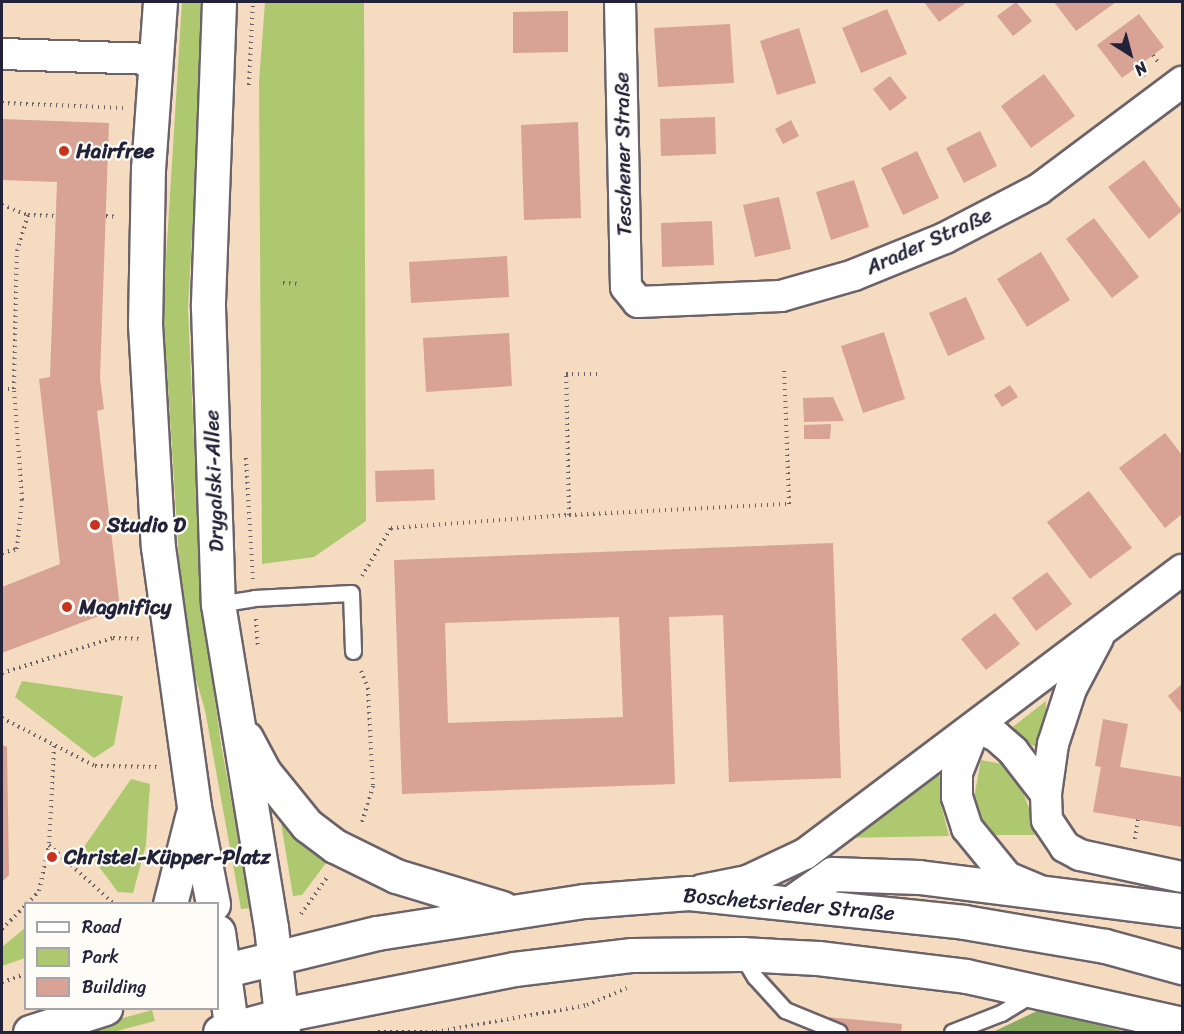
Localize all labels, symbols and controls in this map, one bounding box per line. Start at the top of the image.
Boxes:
north arrow [1100,24,1160,84]
text: N [1128,54,1154,84]
street label: Teschener Straße [609,71,637,237]
place label: Hairfree [76,138,154,164]
marker: Hairfree [57,144,71,158]
street label: Arader Straße [862,202,996,280]
street label: Drygalski-Allee [199,409,229,553]
place label: Studio D [107,512,186,538]
marker: Studio D [88,518,102,532]
place label: Magnificy [79,594,171,620]
marker: Magnificy [60,600,74,614]
place label: Christel-Küpper-Platz [64,844,271,870]
marker: Christel-Küpper-Platz [45,850,59,864]
street label: Boschetsrieder Straße [682,882,896,926]
legend [24,902,219,1010]
text: Road [82,911,121,943]
text: Park [82,941,119,973]
text: Building [82,971,146,1003]

